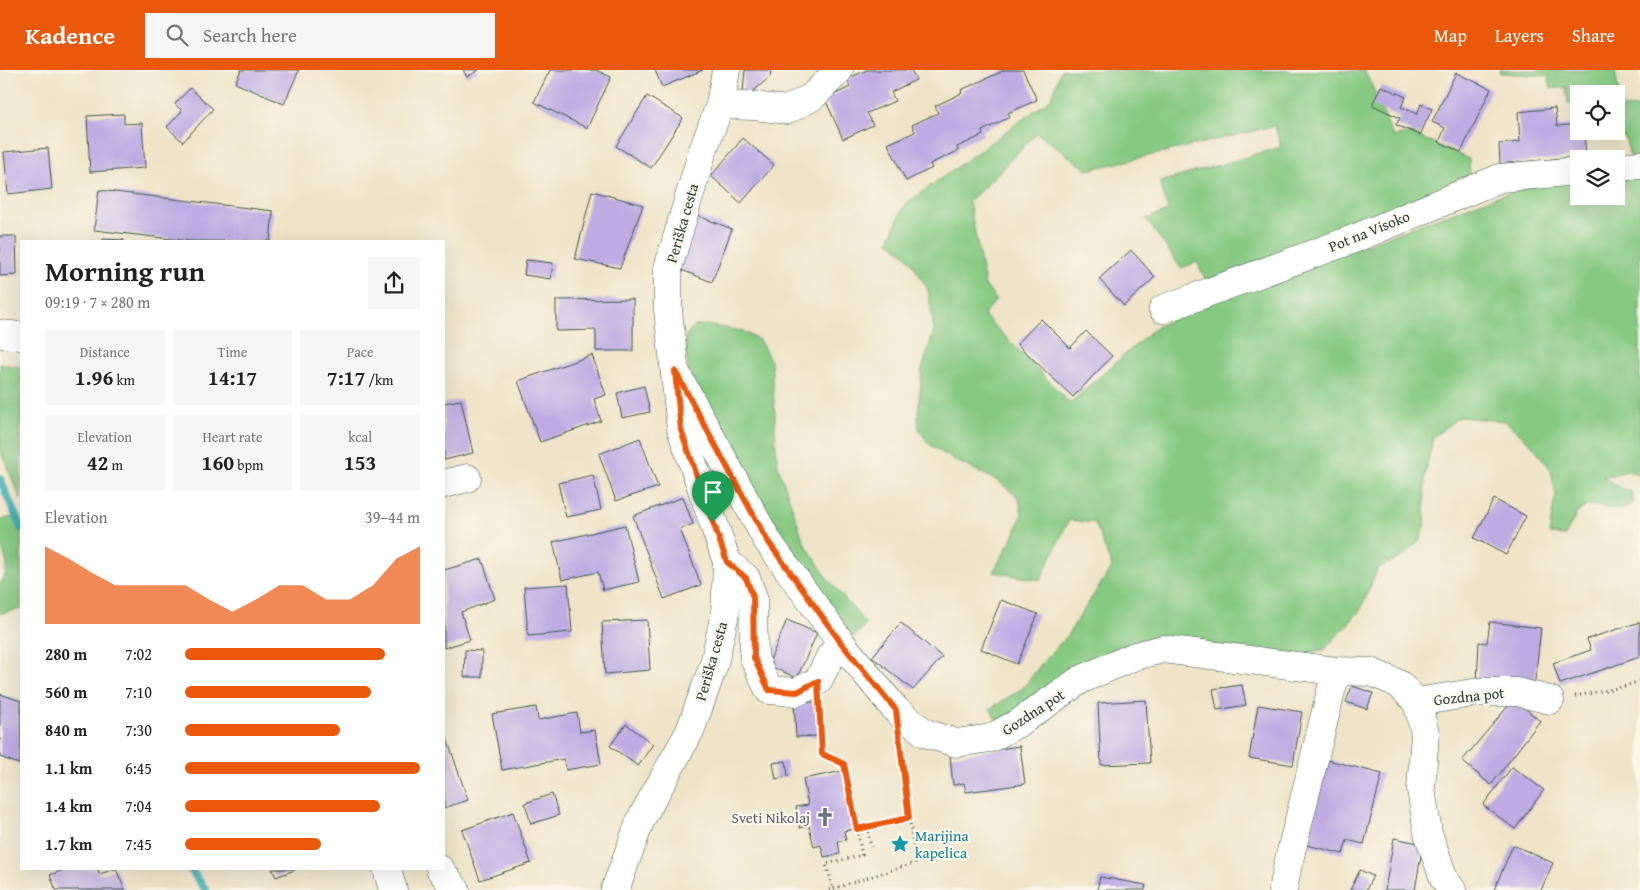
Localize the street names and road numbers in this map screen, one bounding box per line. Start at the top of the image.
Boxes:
street label: Periška cesta [661,181,703,265]
street label: Pot na Visoko [1325,205,1413,257]
street label: Periška cesta [690,619,732,703]
street label: Gozdna pot [1433,682,1506,710]
street label: Gozdna pot [998,683,1069,740]

